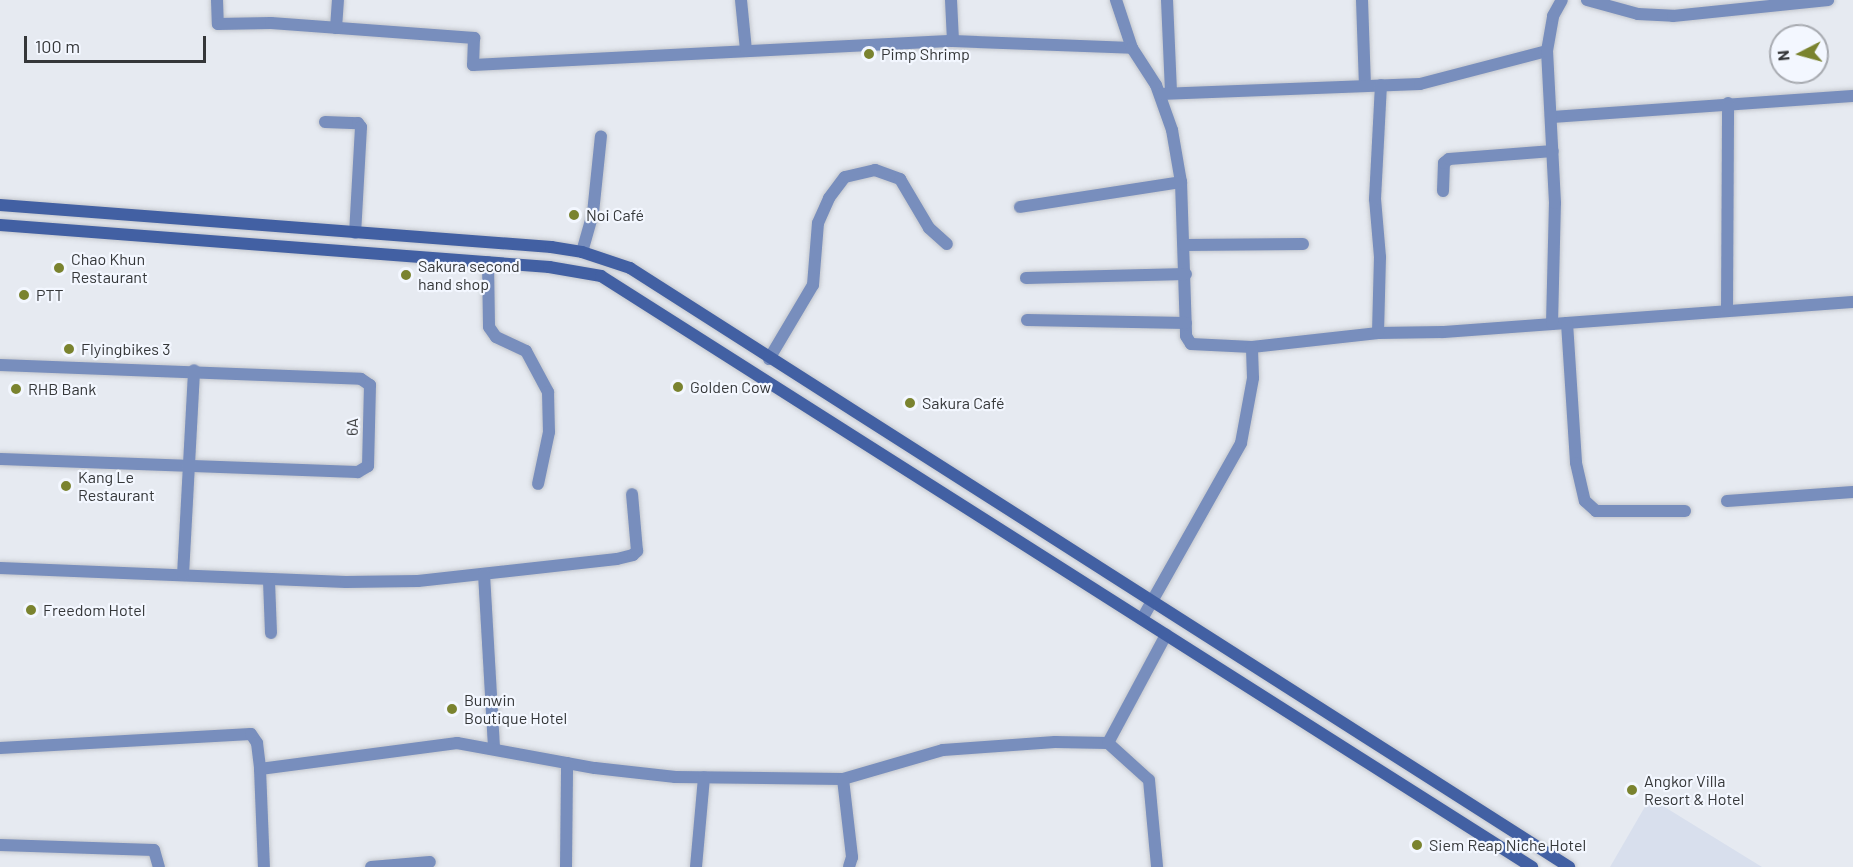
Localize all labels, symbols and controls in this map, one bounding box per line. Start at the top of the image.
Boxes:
scale bar [27,24,208,62]
north arrow [1769,24,1829,84]
text: 100 m [35,35,80,57]
place label: Pimp Shrimp [881,44,970,64]
marker: Pimp Shrimp [862,47,876,61]
text: N [1773,49,1793,62]
place label: Noi Café [586,205,644,225]
marker: Noi Café [567,208,581,222]
place label: Chao Khun Restaurant [71,249,148,287]
place label: Sakura second hand shop [418,256,520,294]
marker: Chao Khun Restaurant [52,261,66,275]
marker: Sakura second hand shop [399,268,413,282]
place label: PTT [36,285,64,305]
marker: PTT [17,288,31,302]
place label: Flyingbikes 3 [81,339,170,359]
marker: Flyingbikes 3 [62,342,76,356]
place label: Golden Cow [690,377,771,397]
place label: RHB Bank [28,379,96,399]
marker: Golden Cow [671,380,685,394]
marker: RHB Bank [9,382,23,396]
place label: Sakura Café [922,393,1004,413]
marker: Sakura Café [903,396,917,410]
street label: 6A [342,418,362,436]
place label: Kang Le Restaurant [78,467,155,505]
marker: Kang Le Restaurant [59,479,73,493]
place label: Freedom Hotel [43,600,145,620]
marker: Freedom Hotel [24,603,38,617]
place label: Bunwin Boutique Hotel [464,690,567,728]
marker: Bunwin Boutique Hotel [445,702,459,716]
place label: Angkor Villa Resort & Hotel [1644,771,1744,809]
marker: Angkor Villa Resort & Hotel [1625,783,1639,797]
place label: Siem Reap Niche Hotel [1429,835,1586,855]
marker: Siem Reap Niche Hotel [1410,838,1424,852]

